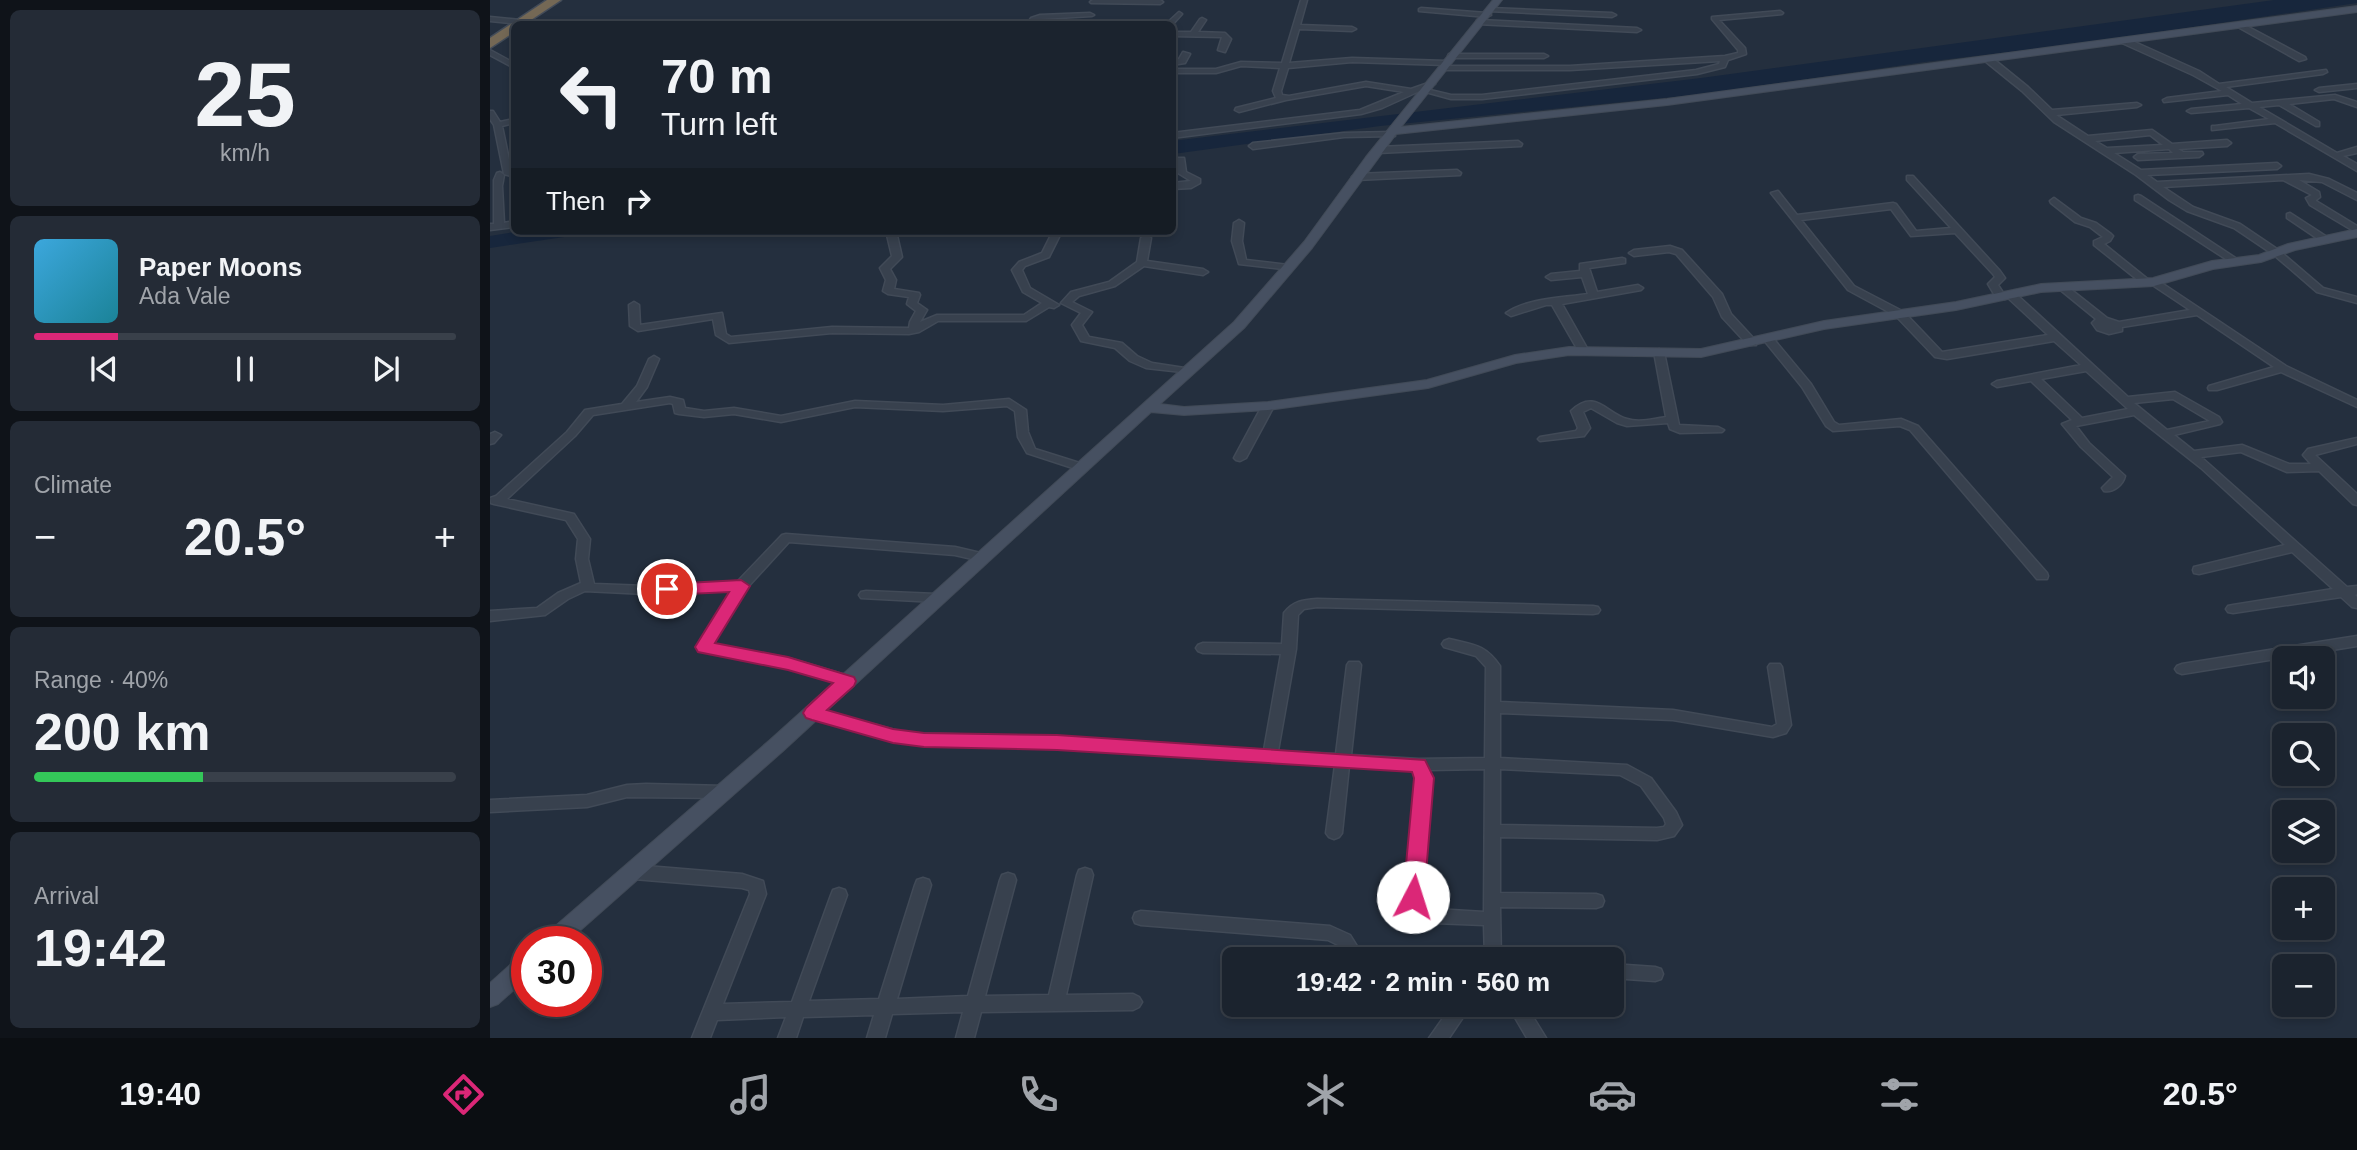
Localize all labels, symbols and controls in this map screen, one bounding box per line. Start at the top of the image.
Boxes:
text: 25 [194,44,296,145]
icon: left [546,49,637,140]
text: 70 m [661,49,773,103]
text: Turn left [661,106,777,142]
text: km/h [220,140,270,166]
icon: right [619,182,657,220]
text: Then [546,186,605,216]
text: Paper Moons [139,252,302,282]
text: Ada Vale [139,283,231,309]
icon: previous [85,350,123,388]
icon: pause [226,350,264,388]
icon: next [367,350,405,388]
text: Climate [34,472,112,498]
text: 20.5° [184,508,306,566]
text: − [34,516,56,558]
text: + [434,516,456,558]
pin [637,559,697,619]
icon: arrive [648,570,686,608]
map controls [2272,646,2335,1017]
button: sound [2272,646,2335,709]
text: Range · 40% [34,667,168,693]
text: 200 km [34,703,210,761]
button: search [2272,723,2335,786]
button: layers [2272,800,2335,863]
position arrow [1376,860,1450,934]
button: + [2272,877,2335,940]
text: Arrival [34,883,99,909]
text: 19:42 [34,919,167,977]
speed limit sign: 30 [511,926,602,1017]
button: − [2272,954,2335,1017]
text: 19:42 · 2 min · 560 m [1296,967,1550,997]
icon: directions [439,1070,488,1119]
icon: music [726,1070,775,1119]
icon: phone [1014,1070,1063,1119]
icon: climate [1301,1070,1350,1119]
icon: car [1588,1070,1637,1119]
icon: filters [1875,1070,1924,1119]
text: 19:40 [119,1076,201,1112]
text: 20.5° [2163,1076,2238,1112]

